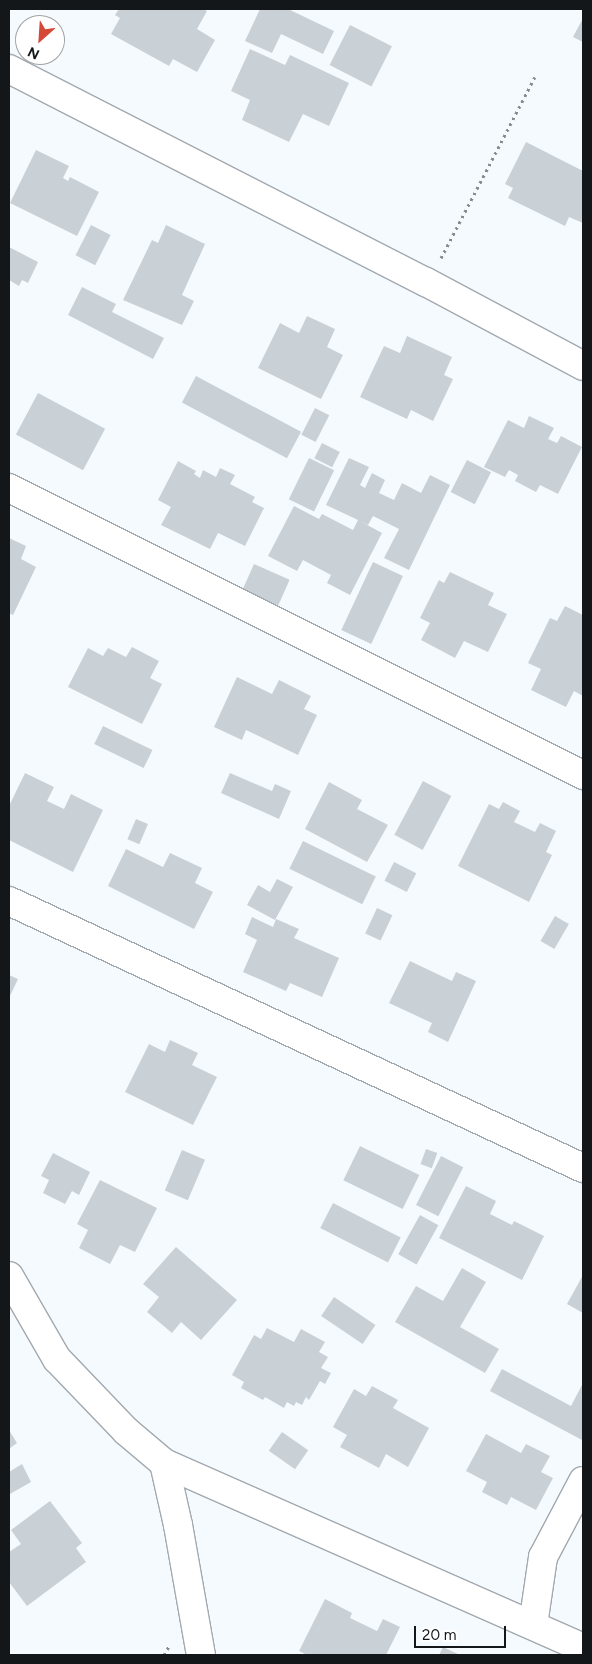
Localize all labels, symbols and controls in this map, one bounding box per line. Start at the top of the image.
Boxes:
north arrow [15,15,65,65]
text: N [25,43,42,63]
scale bar [417,1616,510,1648]
text: 20 m [422,1626,456,1644]

